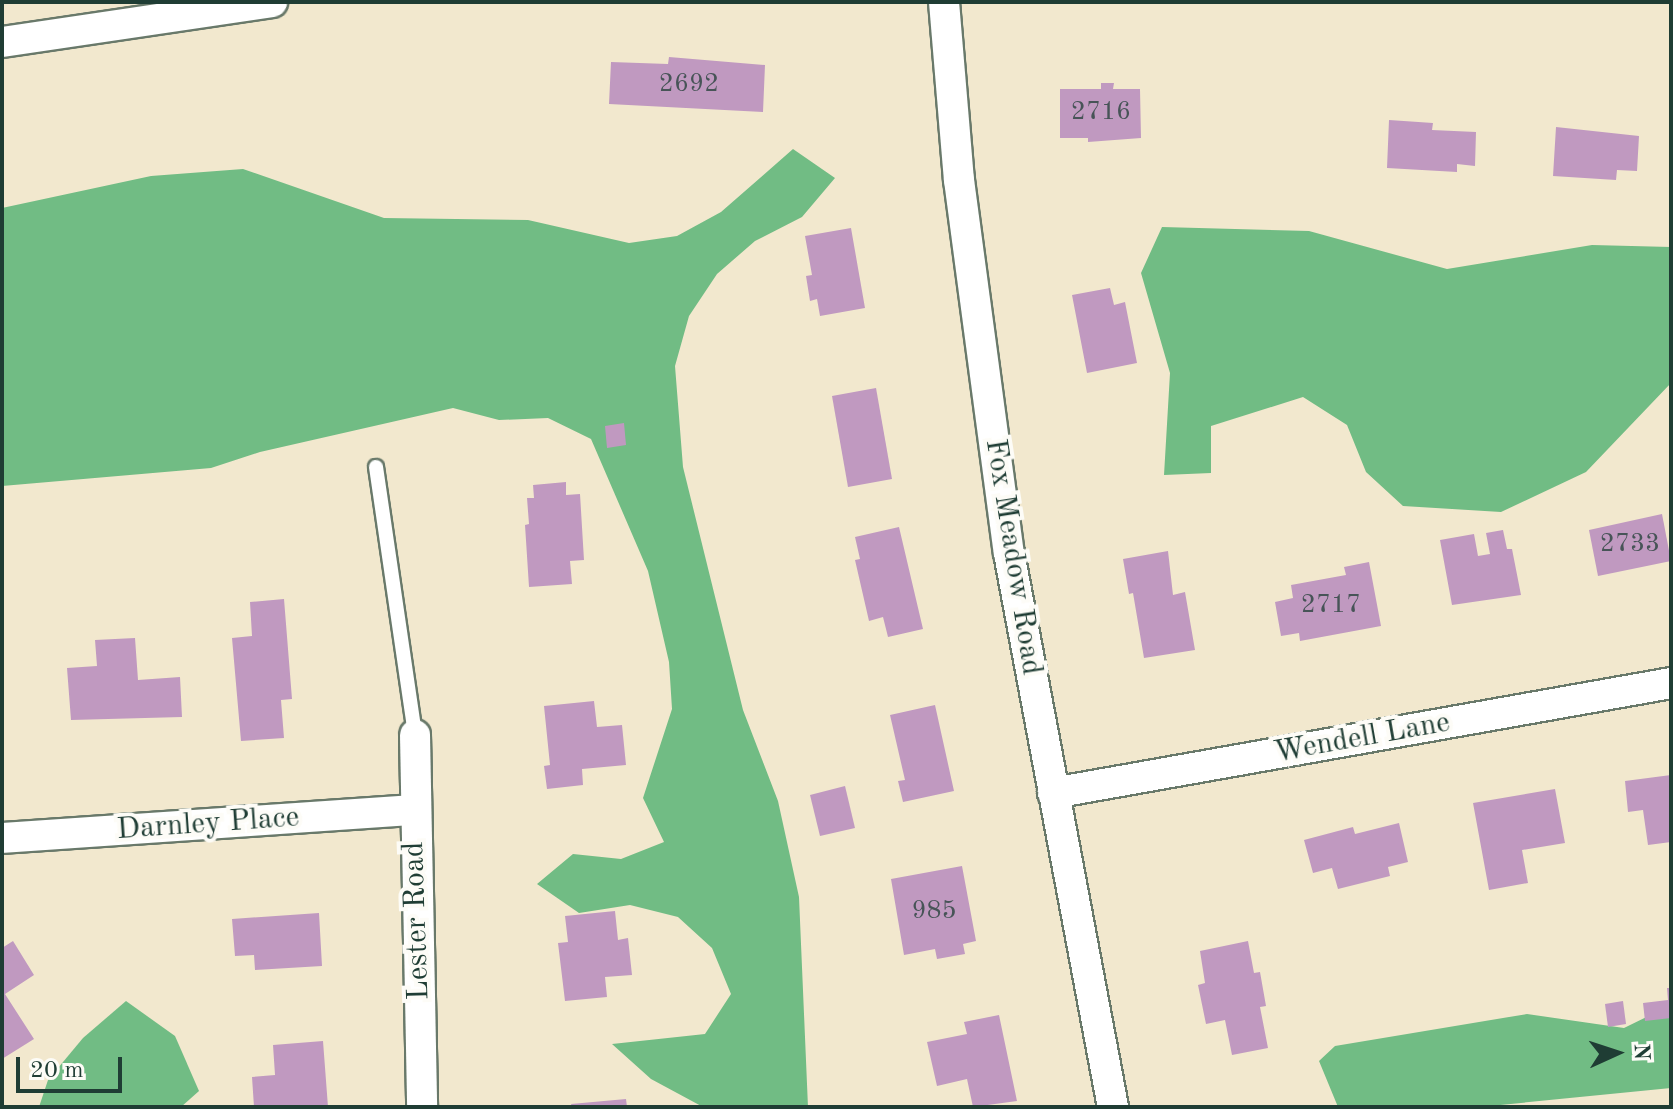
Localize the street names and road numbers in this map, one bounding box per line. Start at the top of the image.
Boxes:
street label: Fox Meadow Road [977,436,1049,678]
street label: Wendell Lane [1271,705,1453,771]
street label: Darnley Place [115,800,301,848]
street label: Lester Road [396,841,438,1001]

